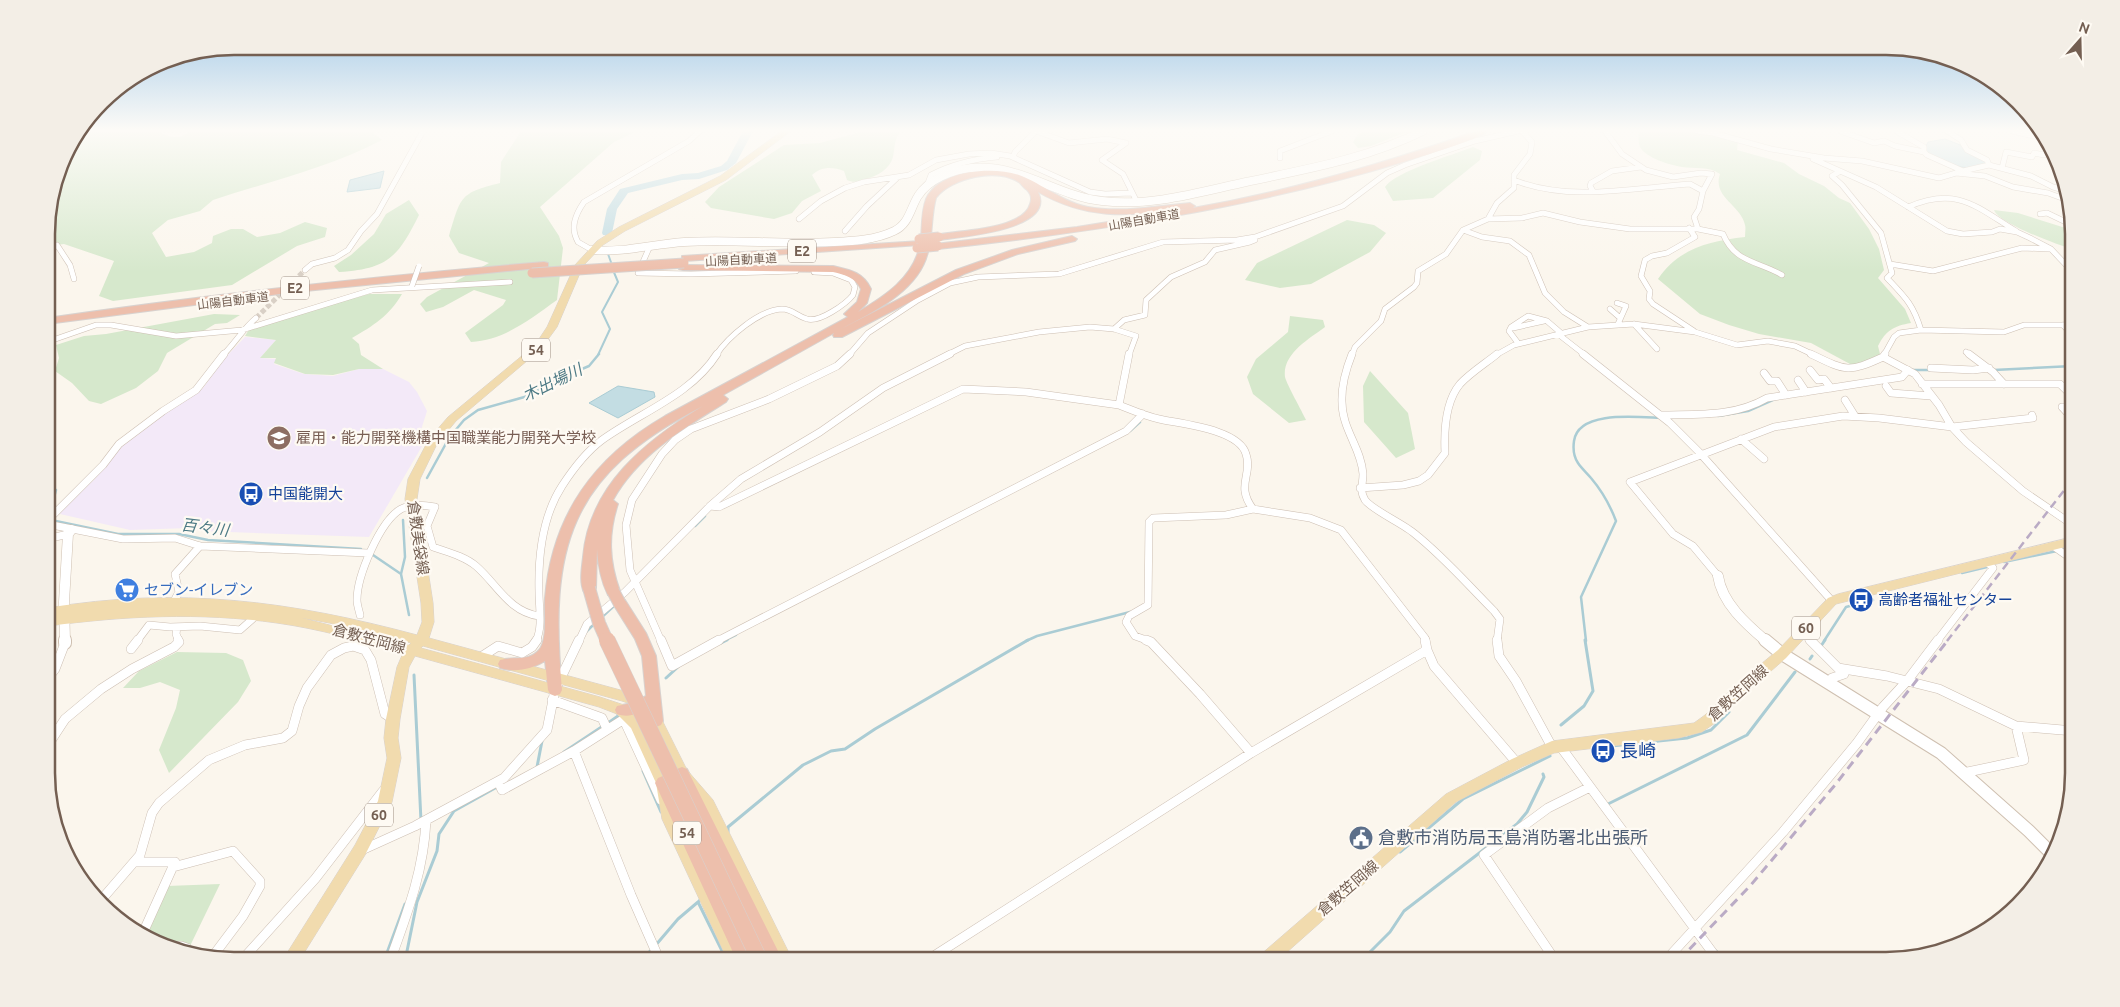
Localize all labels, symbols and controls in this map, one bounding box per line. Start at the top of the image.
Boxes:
north arrow [2055,15,2105,65]
text: N [2077,18,2092,37]
street label: 山陽自動車道 [1107,207,1181,232]
road number: E2 [788,240,816,262]
street label: 山陽自動車道 [705,251,777,268]
road number: E2 [281,276,309,300]
street label: 山陽自動車道 [196,290,269,311]
road number: 54 [522,338,550,362]
water label: 木出場川 [519,359,586,404]
school or university icon: 雇用・能力開発機構中国職業能力開発大学校 [266,425,292,451]
place label: 雇用・能力開発機構中国職業能力開発大学校 [296,429,596,446]
bus stop icon: 中国能開大 [238,481,264,507]
place label: 中国能開大 [268,485,343,502]
street label: 倉敷美袋線 [405,500,432,576]
water label: 百々川 [180,515,232,539]
supermarket icon: セブン-イレブン [114,577,140,603]
place label: セブン-イレブン [144,581,253,598]
bus stop icon: 高齢者福祉センター [1848,587,1874,613]
place label: 高齢者福祉センター [1878,591,2013,608]
road number: 60 [1792,616,1820,640]
street label: 倉敷笠岡線 [331,621,408,656]
street label: 倉敷笠岡線 [1704,661,1771,724]
bus stop icon: 長崎 [1590,738,1616,764]
place label: 長崎 [1620,740,1656,760]
road number: 60 [365,804,393,826]
road number: 54 [673,821,701,844]
public building icon: 倉敷市消防局玉島消防署北出張所 [1348,825,1374,851]
place label: 倉敷市消防局玉島消防署北出張所 [1378,827,1648,847]
street label: 倉敷笠岡線 [1314,857,1382,919]

